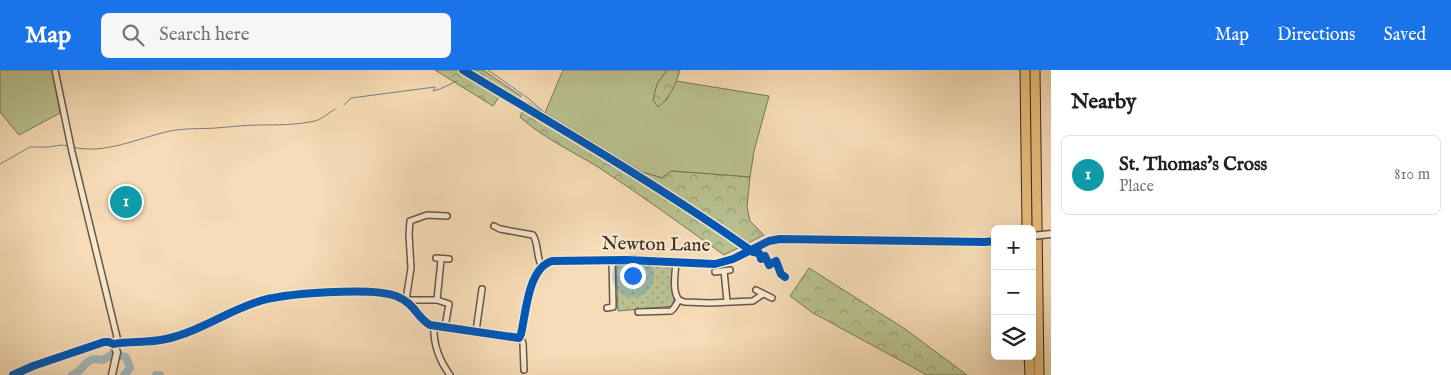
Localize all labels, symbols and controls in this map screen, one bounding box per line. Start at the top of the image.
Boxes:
search box [101,13,451,58]
text: Map [25,20,71,51]
icon: search [119,21,147,49]
text: Search here [159,23,250,47]
text: Map [1215,24,1249,47]
text: Directions [1277,24,1355,47]
text: Saved [1383,24,1426,47]
text: Nearby [1071,89,1136,116]
text: St. Thomas's Cross [1119,153,1267,177]
text: 1 [1085,165,1091,185]
text: 810 m [1394,165,1430,185]
text: Place [1119,177,1154,197]
pin: 1 [110,183,142,221]
map controls [991,225,1036,360]
button: + [991,225,1036,270]
street label: Newton Lane [601,232,711,258]
your location [620,263,646,289]
button: − [991,270,1036,315]
button: layers [991,315,1036,360]

